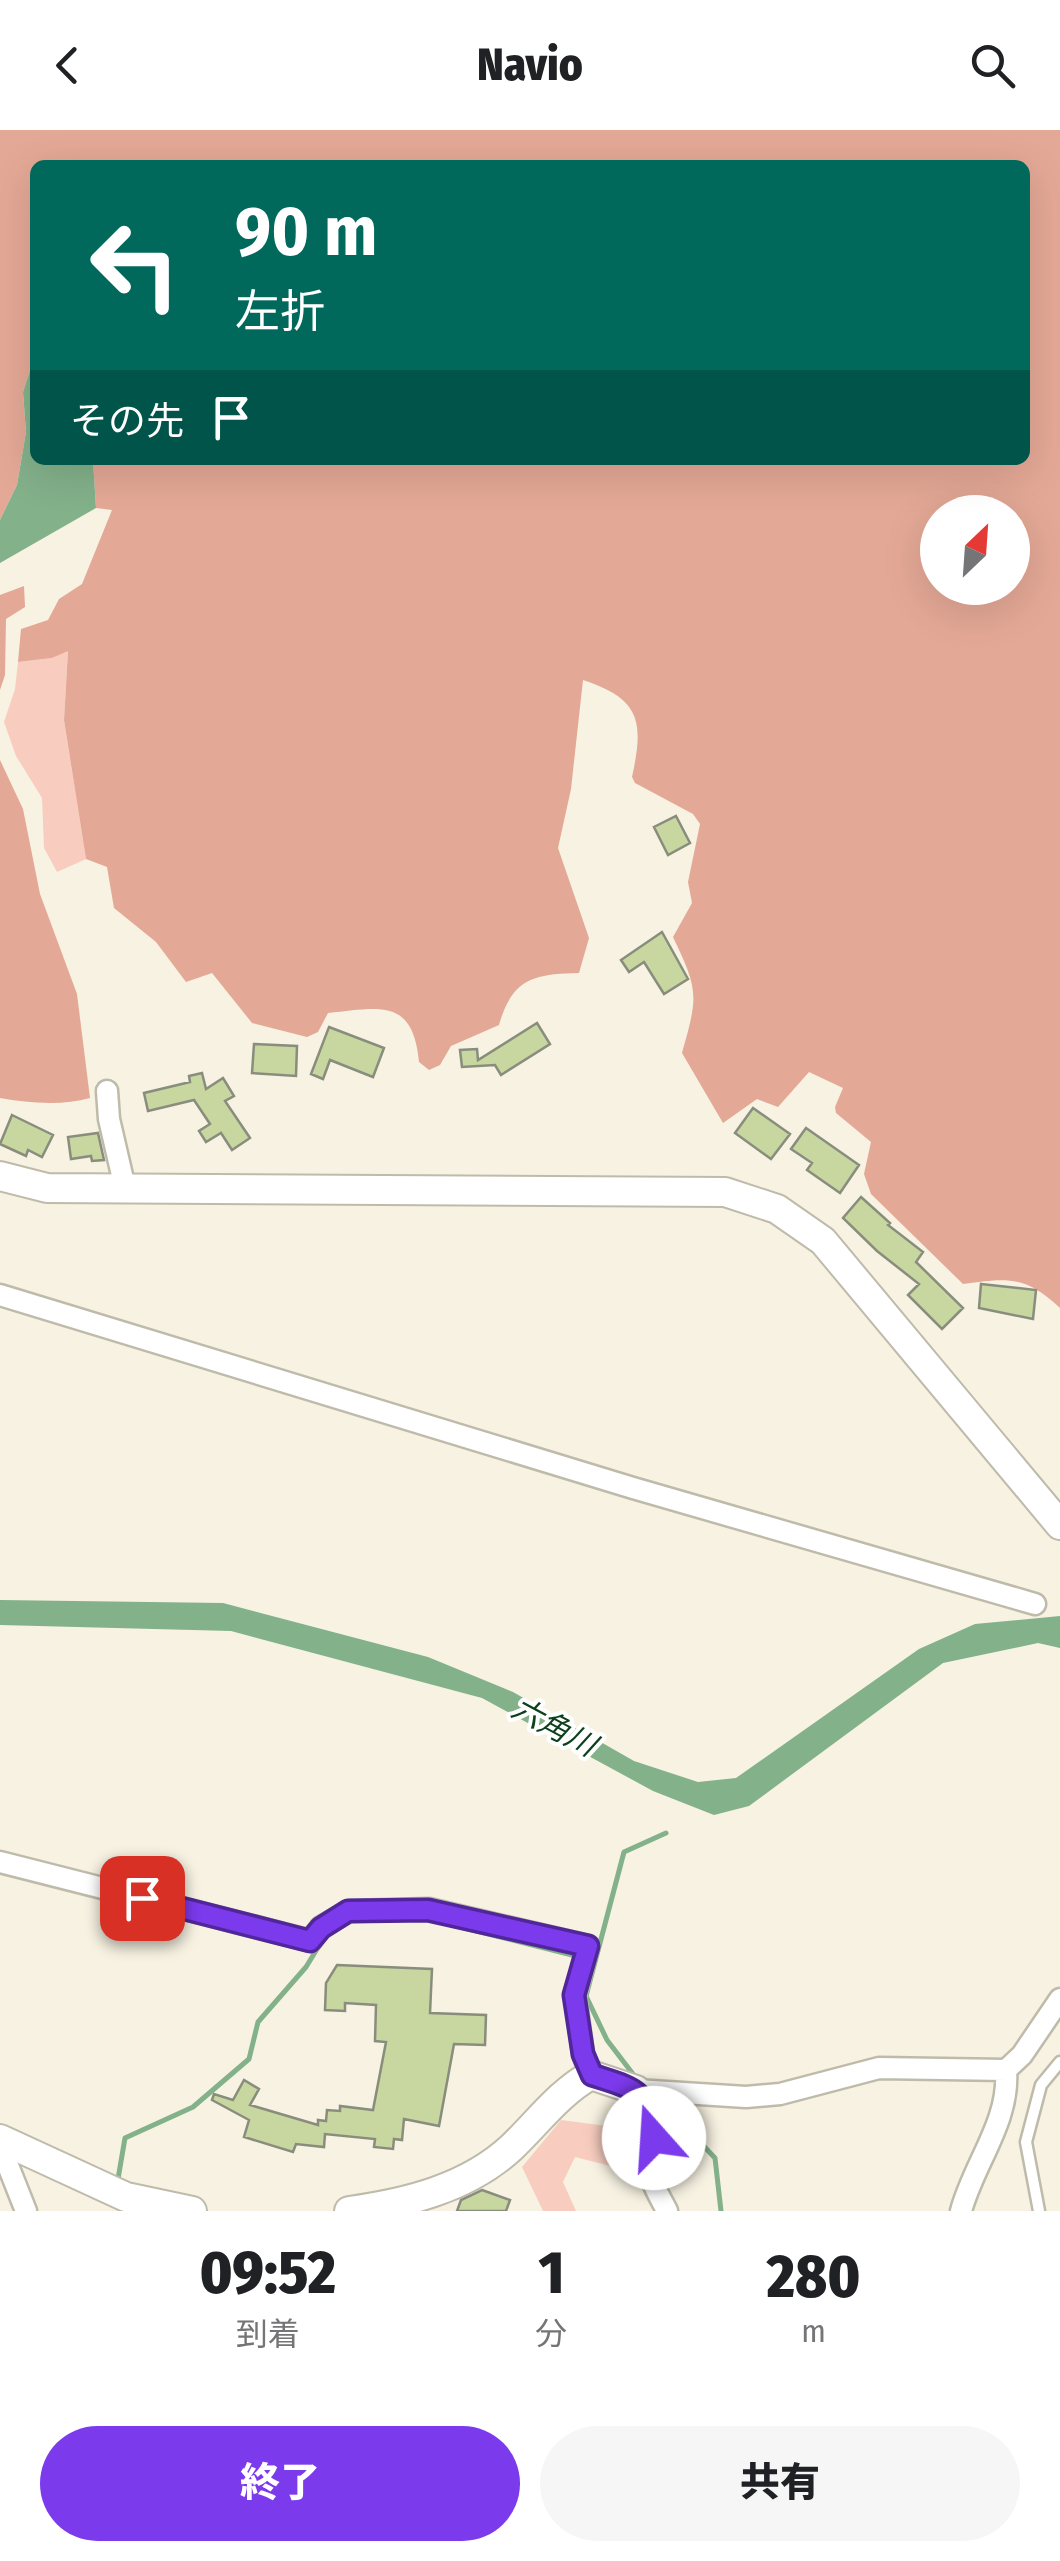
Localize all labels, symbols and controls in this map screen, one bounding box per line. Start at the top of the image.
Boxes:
icon: back [40,38,95,93]
text: Navio [477,38,583,92]
icon: search [965,38,1020,93]
text: 90 m [235,190,377,274]
icon: left [70,200,200,330]
text: 左折 [235,285,325,339]
icon: arrive [204,390,259,445]
text: その先 [70,398,184,444]
north arrow [920,495,1030,605]
map controls [920,495,1030,605]
water label: 六角川 [506,1690,605,1765]
pin [100,1856,185,1941]
icon: arrive [115,1871,170,1926]
position arrow [602,2086,706,2190]
text: 09:52 [199,2237,336,2309]
text: 1 [538,2237,564,2309]
text: 280 [767,2241,861,2313]
text: m [801,2312,826,2350]
text: 到着 [236,2315,300,2353]
text: 分 [535,2315,567,2353]
button: 終了 [40,2426,520,2541]
button: 共有 [540,2426,1020,2541]

